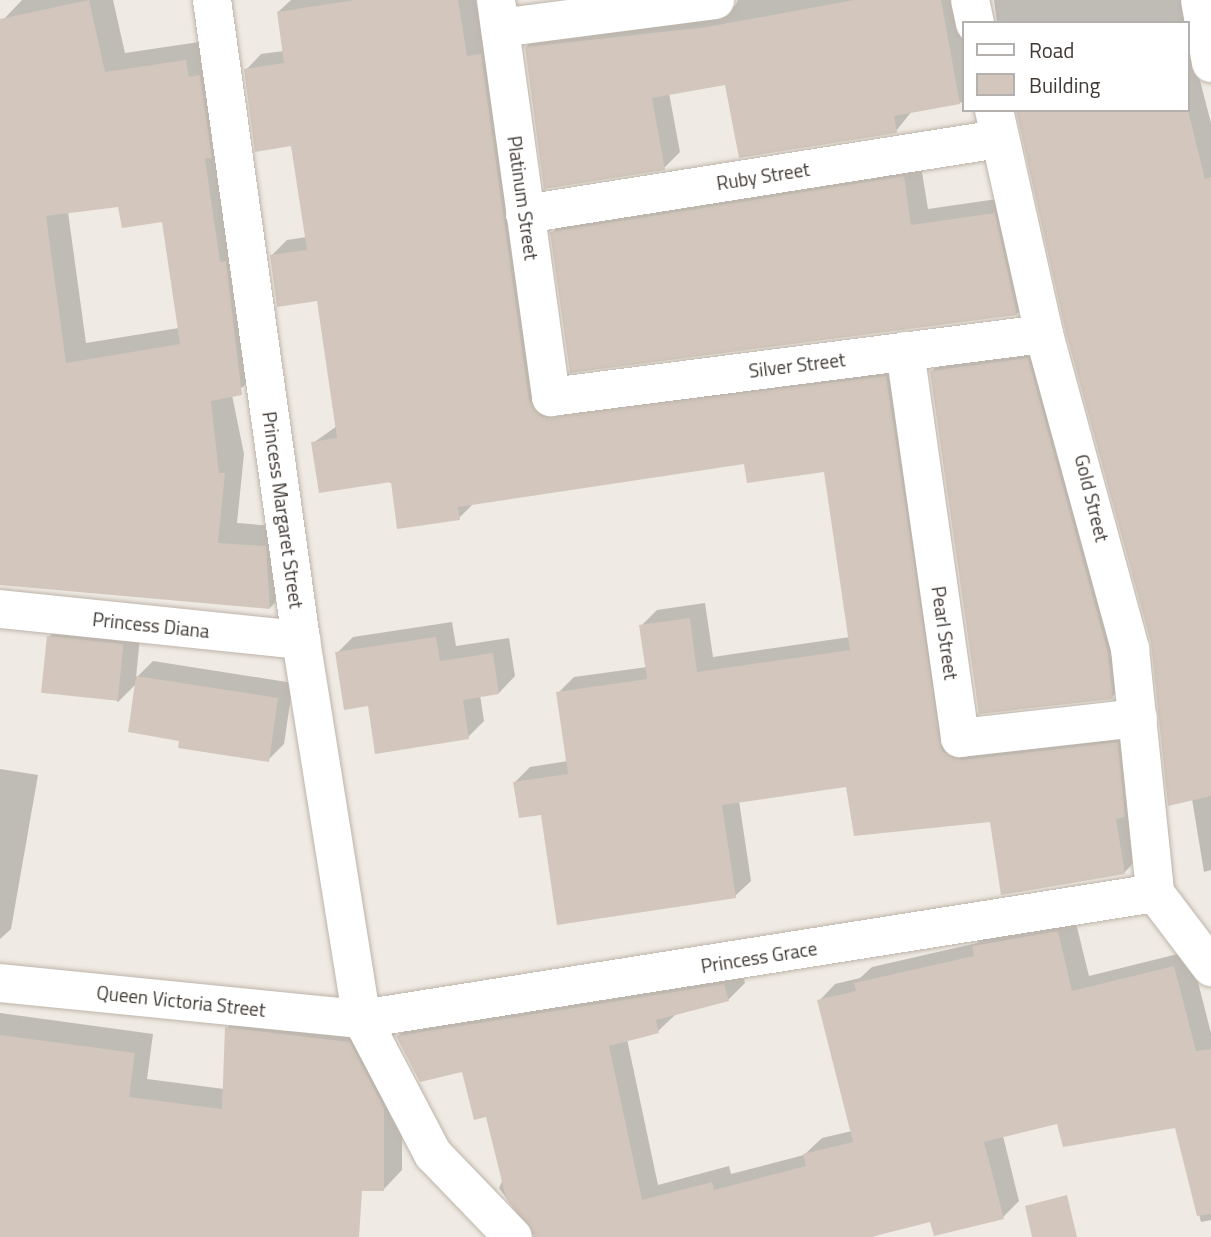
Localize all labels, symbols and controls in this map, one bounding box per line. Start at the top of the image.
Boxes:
legend [962,21,1190,112]
text: Road [1029,34,1074,66]
text: Building [1029,69,1100,101]
street label: Platinum Street [503,134,543,262]
street label: Ruby Street [715,157,811,195]
street label: Silver Street [747,348,847,382]
street label: Princess Margaret Street [258,410,308,610]
street label: Gold Street [1070,452,1114,544]
street label: Pearl Street [927,585,963,681]
street label: Princess Diana [91,608,211,642]
street label: Princess Grace [699,937,819,977]
street label: Queen Victoria Street [95,981,267,1021]

